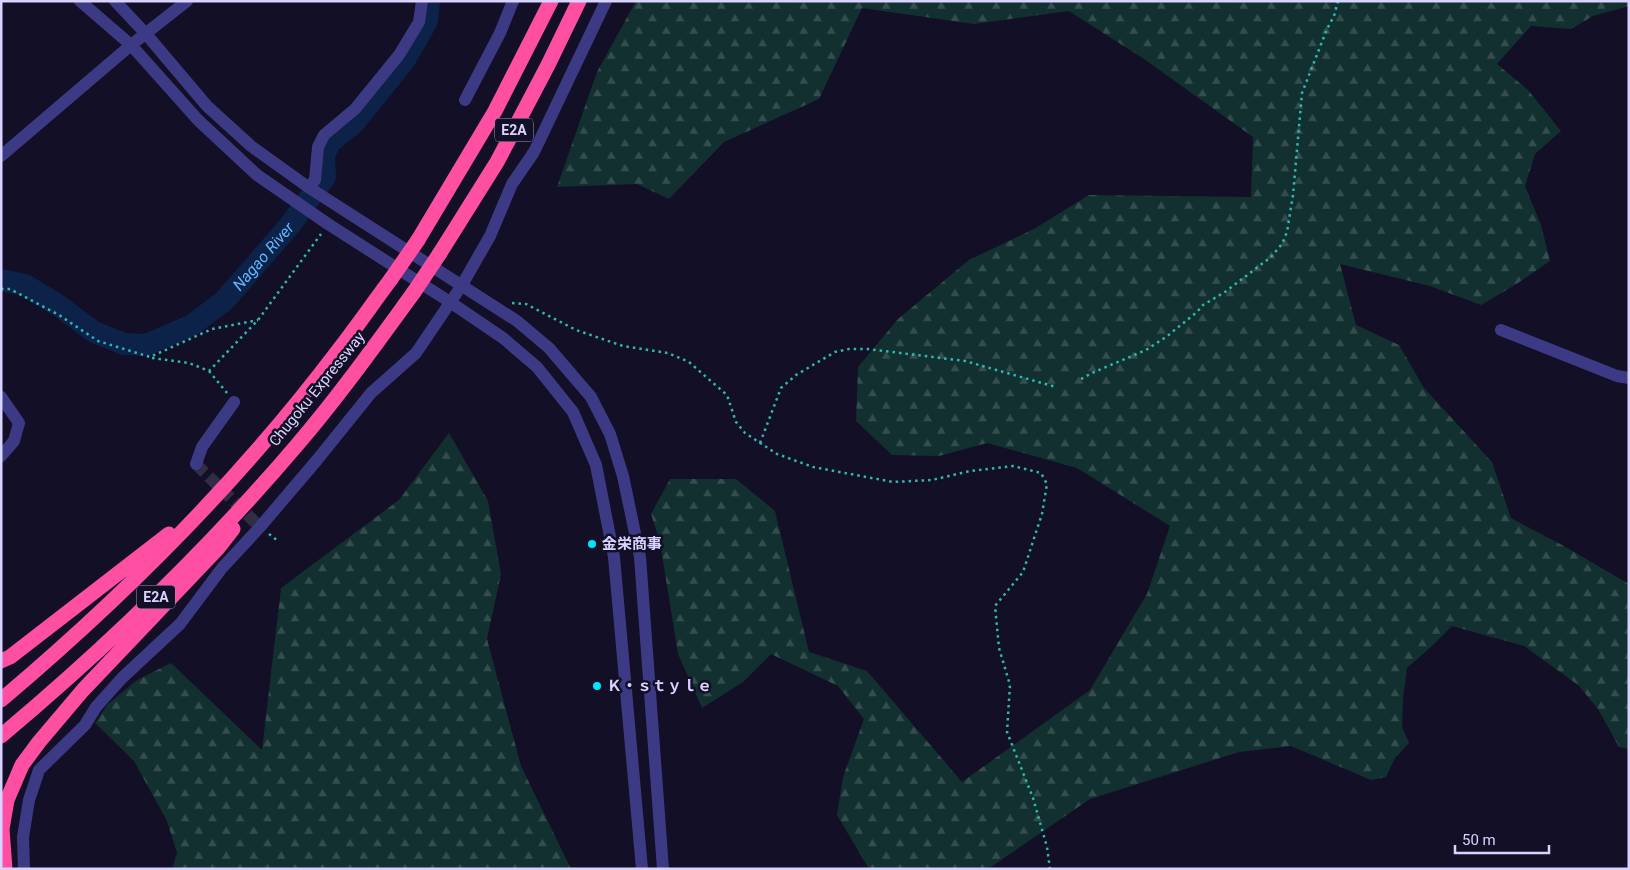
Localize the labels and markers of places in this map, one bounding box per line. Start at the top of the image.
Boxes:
place label: 金栄商事 [602,535,662,553]
marker: 金栄商事 [586,538,598,550]
place label: Ｋ・ｓｔｙｌｅ [607,677,712,695]
marker: Ｋ・ｓｔｙｌｅ [591,680,603,692]

